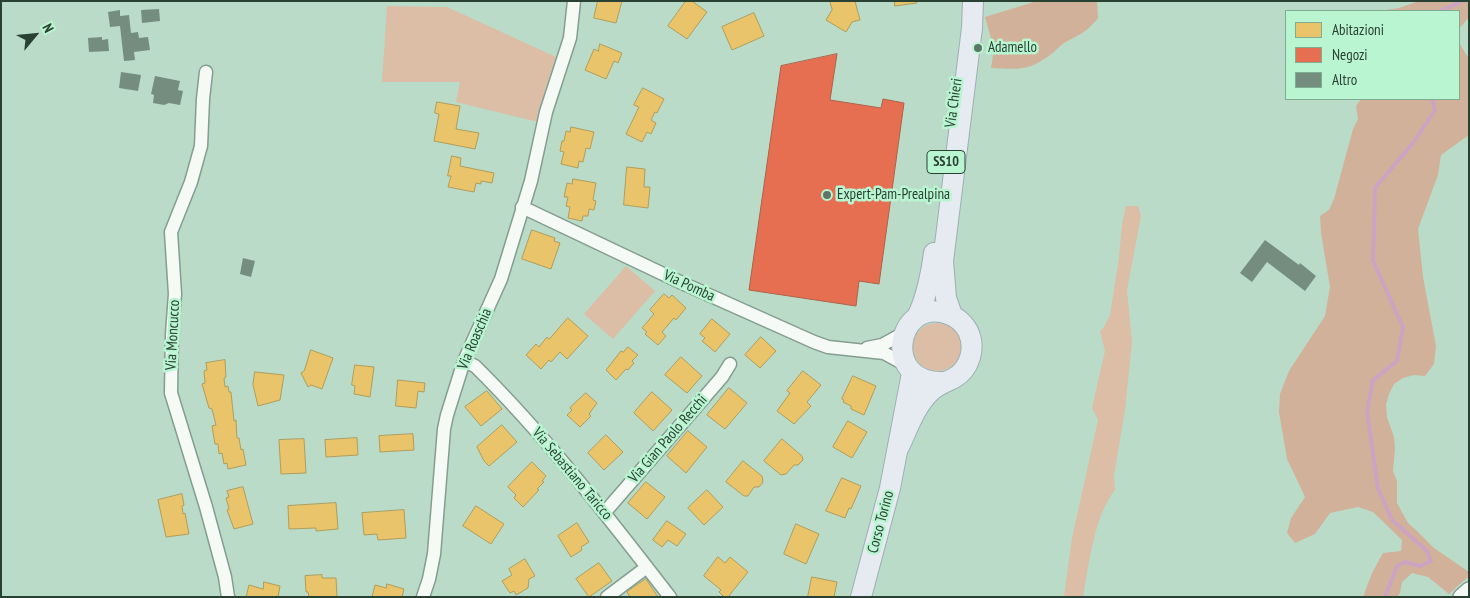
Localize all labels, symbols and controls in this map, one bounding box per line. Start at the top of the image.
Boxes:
north arrow [10,10,60,60]
legend [1285,10,1460,100]
text: N [39,20,58,36]
text: Abitazioni [1332,20,1384,39]
place label: Adamello [988,39,1037,57]
marker: Adamello [972,42,984,54]
text: Negozi [1332,45,1368,64]
text: Altro [1332,70,1357,89]
street label: Via Chieri [942,77,966,129]
road number: SS10 [927,150,965,173]
place label: Expert-Pam-Prealpina [837,186,950,204]
marker: Expert-Pam-Prealpina [821,189,833,201]
street label: Via Pomba [661,266,717,306]
street label: Via Moncucco [162,299,184,371]
street label: Via Roaschia [454,306,496,372]
street label: Via Gian Paolo Recchi [625,391,711,487]
street label: Via Sebastiano Taricco [528,424,616,524]
street label: Corso Torino [864,489,898,555]

